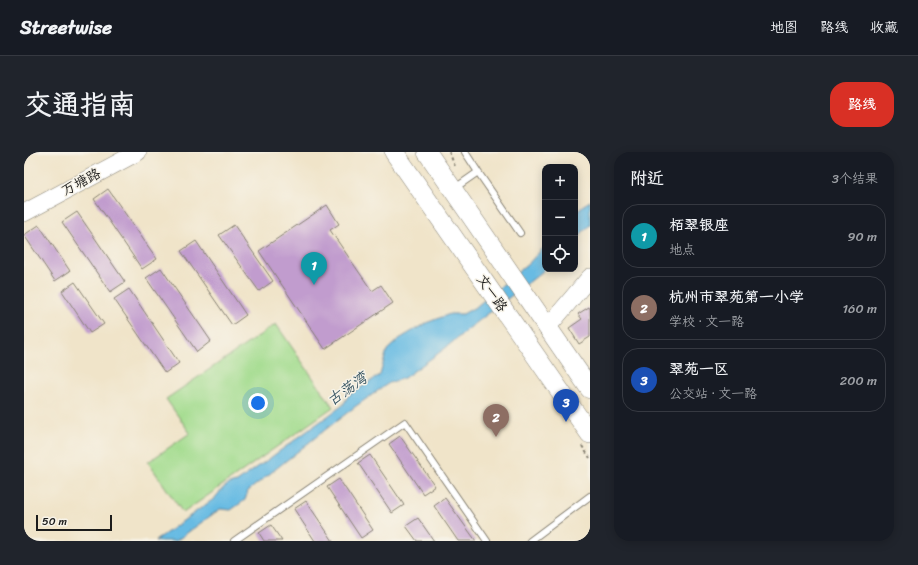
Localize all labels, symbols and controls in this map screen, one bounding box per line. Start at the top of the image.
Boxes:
text: Streetwise [20,11,112,44]
text: 地图 [770,15,798,40]
text: 路线 [820,15,848,40]
text: 收藏 [870,15,898,40]
text: 交通指南 [24,80,136,129]
button: 路线 [830,82,894,127]
street label: 万塘路 [57,161,105,203]
text: 附近 [630,163,664,193]
map controls [542,164,578,272]
button: + [542,164,578,200]
text: 3个结果 [832,167,878,190]
button: − [542,200,578,236]
text: 栢翠银座 [669,212,729,238]
text: 1 [641,225,647,248]
text: 90 m [847,225,877,248]
button: locate [542,236,578,272]
text: 地点 [669,238,695,261]
pin: 1 [301,252,327,285]
street label: 文一路 [470,269,514,317]
text: 杭州市翠苑第一小学 [669,284,804,310]
text: 2 [640,297,648,320]
text: 160 m [842,297,877,320]
text: 学校 · 文一路 [669,310,744,333]
text: 翠苑一区 [669,356,729,382]
water label: 古荡湾 [321,364,375,413]
text: 3 [640,369,648,392]
text: 200 m [840,369,877,392]
text: 公交站 · 文一路 [669,382,757,405]
pin: 3 [553,389,579,422]
your location [248,393,268,413]
pin: 2 [483,404,509,437]
text: 50 m [42,512,67,531]
scale bar [36,513,112,532]

